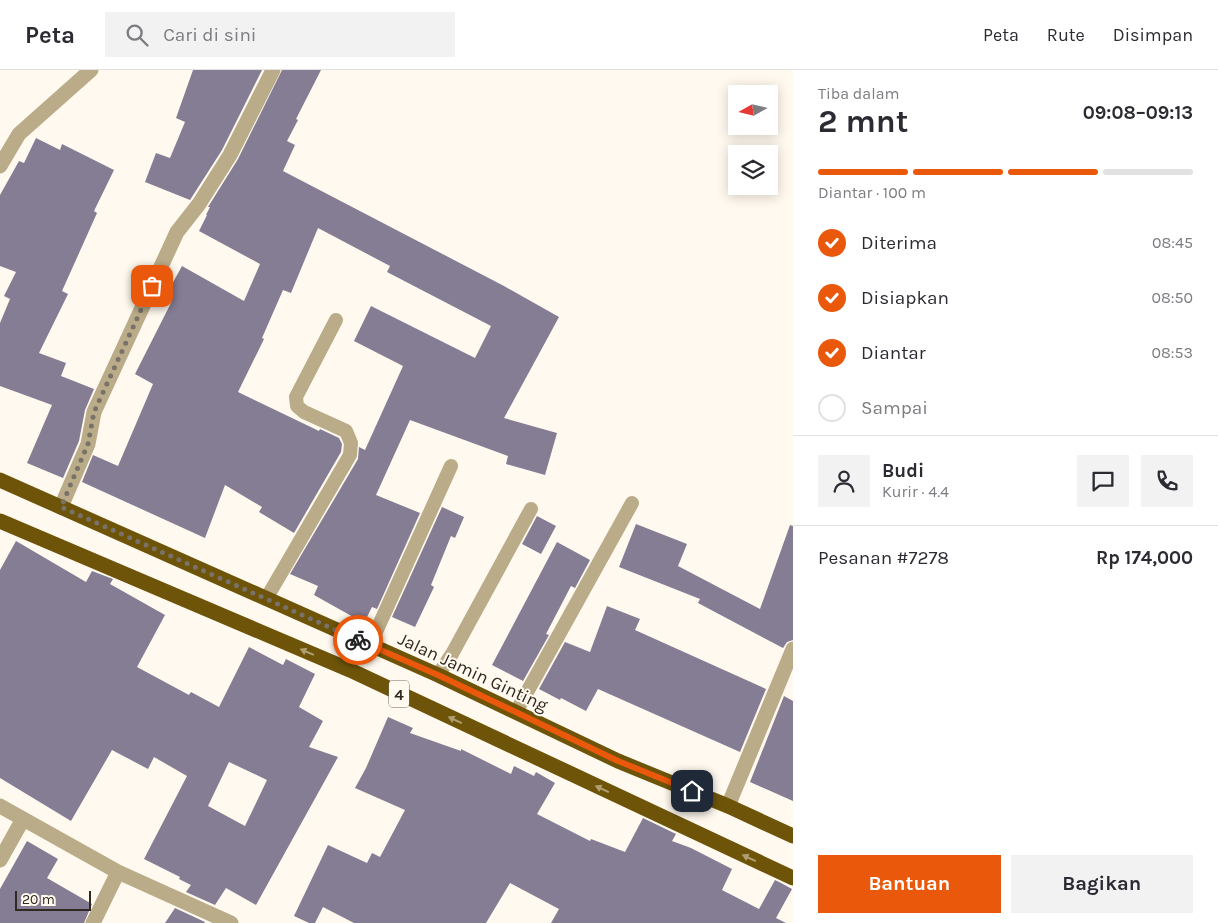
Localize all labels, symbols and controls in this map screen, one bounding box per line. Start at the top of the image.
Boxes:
search box [105,12,455,57]
text: Peta [25,21,75,49]
icon: search [123,21,151,49]
text: Cari di sini [163,24,257,46]
text: Peta [983,24,1019,46]
text: Rute [1047,24,1085,46]
text: Disimpan [1113,24,1193,46]
text: Tiba dalam [818,84,899,103]
north arrow [728,85,778,135]
map controls [728,85,778,195]
text: 09:08–09:13 [1083,102,1193,124]
text: 2 mnt [818,103,908,140]
button: layers [728,145,778,195]
text: Diantar · 100 m [818,183,926,202]
icon: check [818,229,846,257]
text: Diterima [861,232,937,254]
text: 08:45 [1152,233,1193,252]
pin [131,265,173,307]
icon: bag [138,272,166,300]
icon: check [818,284,846,312]
text: Disiapkan [861,287,949,309]
text: 08:50 [1151,288,1193,307]
icon: check [818,339,846,367]
text: Diantar [861,342,926,364]
text: 08:53 [1152,343,1193,362]
text: Sampai [861,397,928,419]
button: person [818,455,870,507]
button: chat [1077,455,1129,507]
button: phone [1141,455,1193,507]
text: Budi [882,460,924,482]
text: Kurir · 4.4 [882,482,949,501]
text: Pesanan #7278 [818,547,949,569]
text: Rp 174,000 [1096,547,1193,569]
courier [333,615,383,665]
icon: bike [344,626,372,654]
street label: Jalan Jamin Ginting [395,628,551,716]
one-way arrow [300,648,314,656]
road number: 4 [389,680,409,708]
one-way arrow [448,715,462,723]
pin [671,770,713,812]
icon: home [678,777,706,805]
one-way arrow [595,784,609,792]
one-way arrow [742,853,756,861]
button: Bantuan [818,855,1001,913]
button: Bagikan [1011,855,1193,913]
scale bar [15,888,91,911]
text: 20 m [22,891,55,908]

